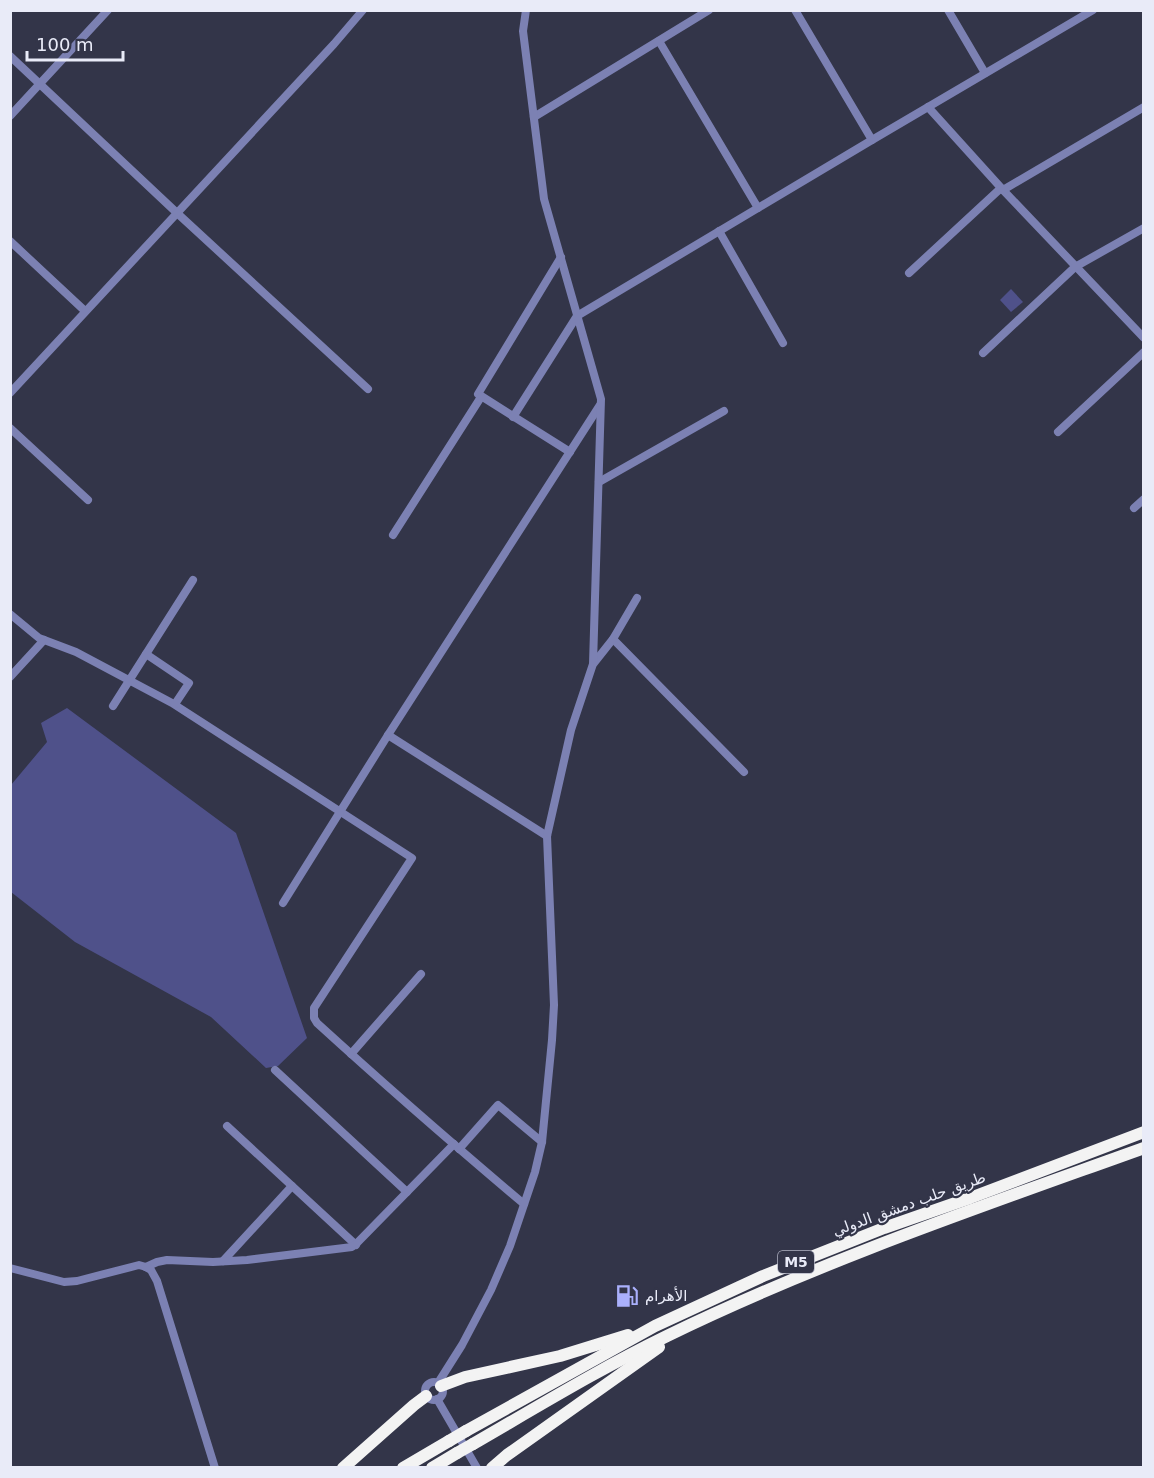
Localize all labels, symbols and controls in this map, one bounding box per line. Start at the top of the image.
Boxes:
scale bar [27,24,123,62]
text: 100 m [36,34,94,55]
street label: طريق حلب دمشق الدولي [830,1168,988,1241]
road number: M5 [778,1251,814,1273]
fuel station icon: الأهرام [614,1283,640,1309]
place label: الأهرام [645,1286,687,1305]

